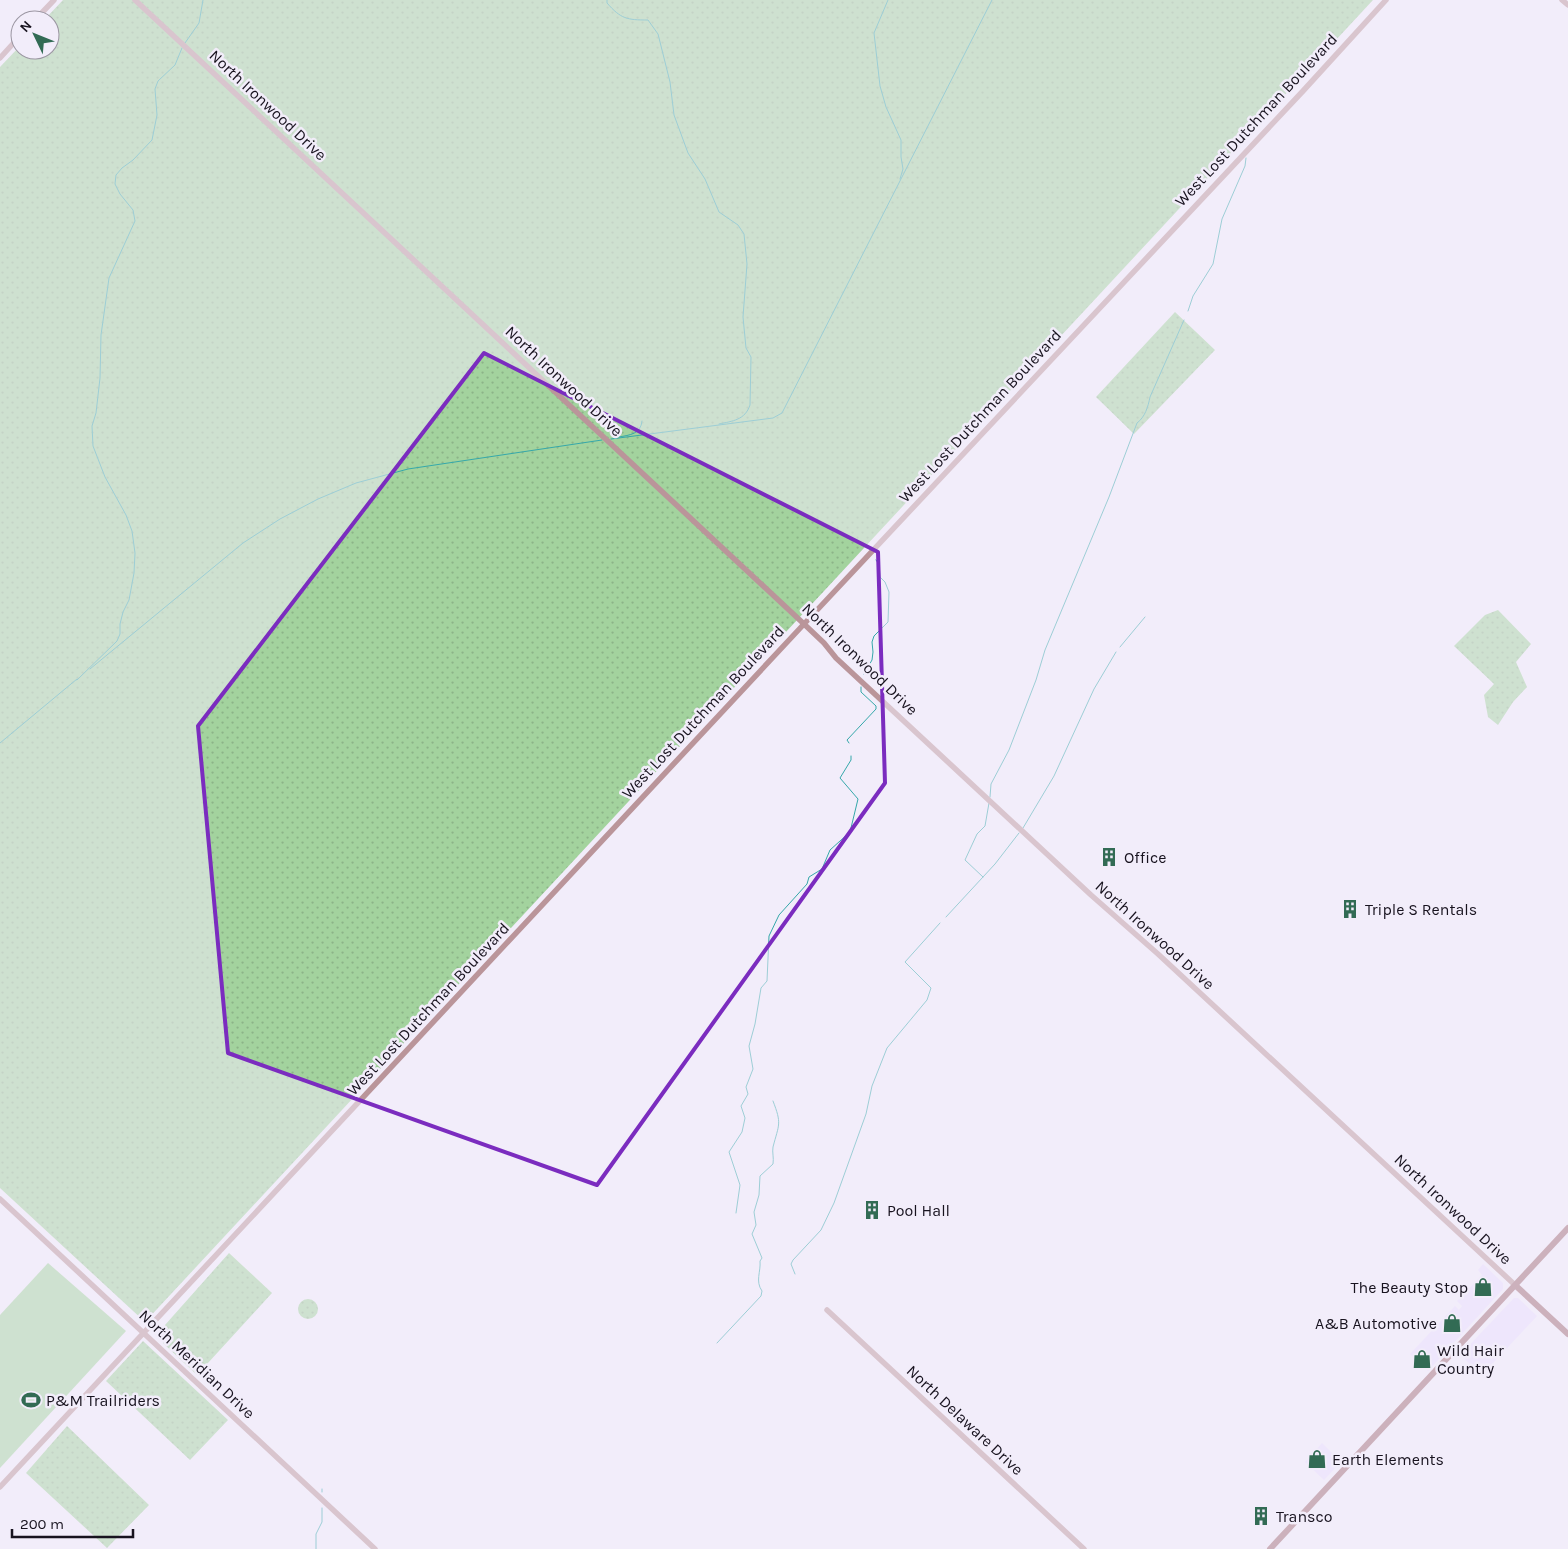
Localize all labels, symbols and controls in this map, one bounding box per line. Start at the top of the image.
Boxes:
north arrow [10,10,60,60]
text: N [16,17,36,36]
street label: West Lost Dutchman Boulevard [1171,30,1341,210]
street label: North Ironwood Drive [205,46,331,164]
street label: North Ironwood Drive [501,322,627,440]
street label: West Lost Dutchman Boulevard [895,326,1065,506]
street label: North Ironwood Drive [798,599,922,719]
street label: West Lost Dutchman Boulevard [618,622,788,802]
building icon: Office [1098,846,1120,868]
place label: Office [1124,848,1167,867]
street label: North Ironwood Drive [1092,877,1218,993]
building icon: Triple S Rentals [1339,898,1361,920]
place label: Triple S Rentals [1365,900,1477,919]
street label: West Lost Dutchman Boulevard [343,919,513,1099]
street label: North Ironwood Drive [1390,1150,1516,1268]
building icon: Pool Hall [861,1199,883,1221]
place label: Pool Hall [887,1201,950,1220]
shop icon: The Beauty Stop [1472,1276,1494,1298]
place label: The Beauty Stop [1351,1278,1468,1297]
street label: North Meridian Drive [135,1306,259,1422]
shop icon: A&B Automotive [1441,1312,1463,1334]
place label: A&B Automotive [1315,1314,1437,1333]
place label: Wild Hair Country [1437,1341,1504,1378]
shop icon: Wild Hair Country [1411,1348,1433,1370]
street label: North Delaware Drive [903,1361,1027,1479]
sports icon: P&M Trailriders [20,1389,42,1411]
place label: P&M Trailriders [46,1391,160,1410]
shop icon: Earth Elements [1306,1448,1328,1470]
place label: Earth Elements [1332,1450,1444,1469]
building icon: Transco [1250,1505,1272,1527]
scale bar [12,1506,134,1538]
place label: Transco [1276,1507,1333,1526]
text: 200 m [20,1515,64,1533]

